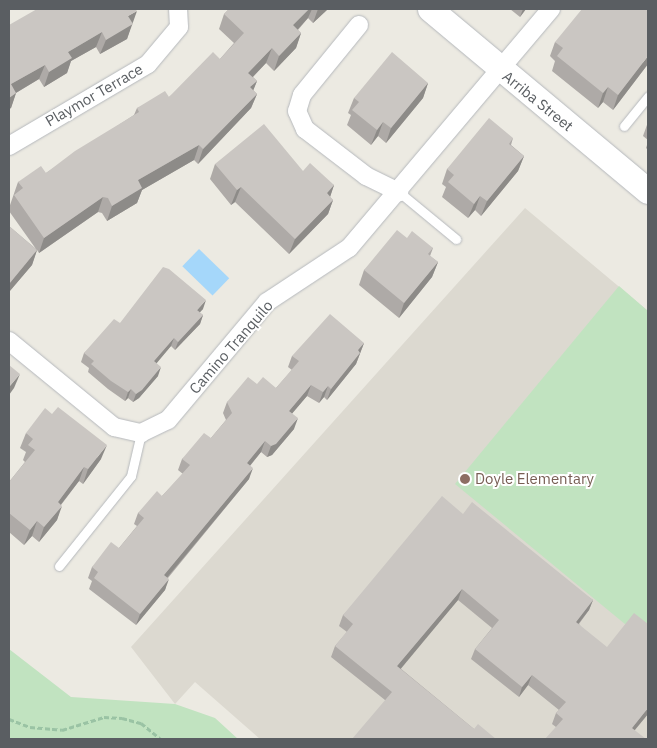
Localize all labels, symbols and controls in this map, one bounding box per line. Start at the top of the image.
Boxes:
street label: Playmor Terrace [42,60,146,130]
street label: Arriba Street [499,67,577,135]
street label: Camino Tranquilo [186,297,276,397]
place label: Doyle Elementary [475,470,594,488]
marker: Doyle Elementary [459,473,471,485]

